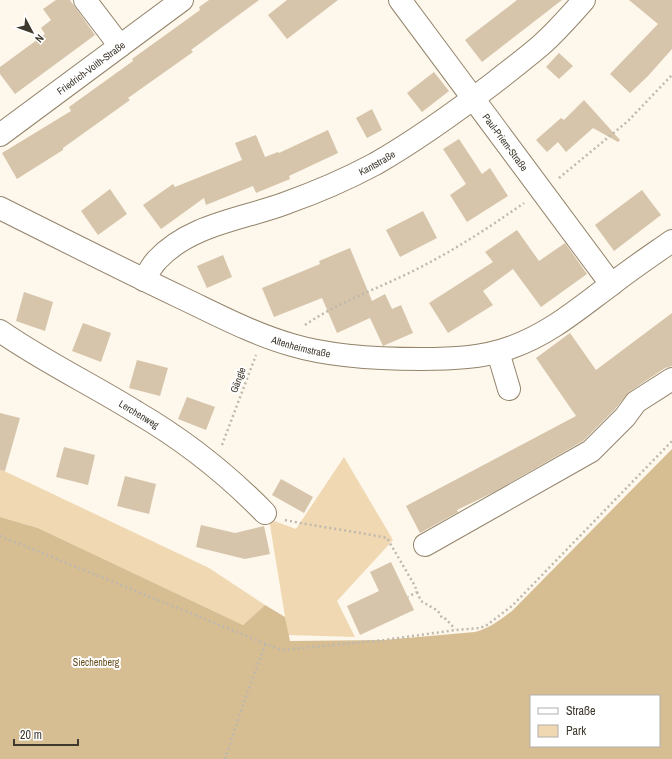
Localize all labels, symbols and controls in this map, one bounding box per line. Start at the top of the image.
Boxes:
north arrow [12,12,52,52]
text: N [32,32,47,46]
street label: Friedrich-Voith-Straße [54,38,128,97]
street label: Paul-Priem-Straße [480,111,531,174]
street label: Kantstraße [356,147,398,178]
street label: Altenheimstraße [269,332,332,360]
street label: Gängle [227,365,249,395]
street label: Lerchenweg [117,397,162,431]
park label: Siechenberg [73,656,120,669]
legend [530,695,660,747]
text: Straße [566,703,596,719]
scale bar [14,721,78,747]
text: Park [566,723,586,739]
text: 20 m [20,727,42,743]

